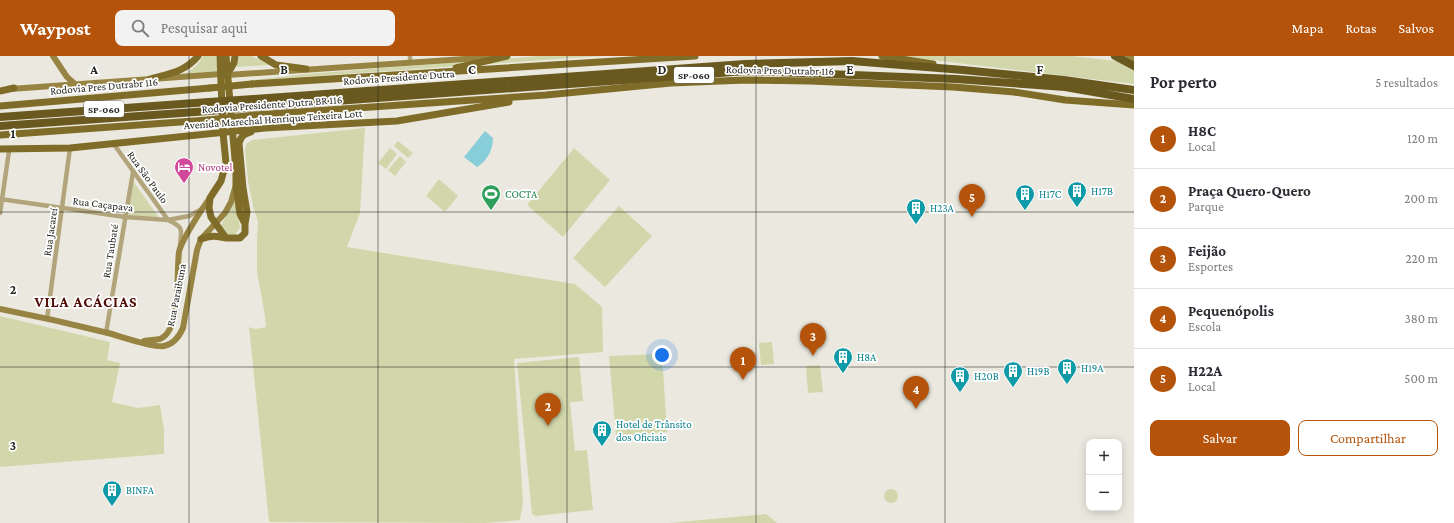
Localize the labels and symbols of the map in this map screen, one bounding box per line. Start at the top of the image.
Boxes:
text: A [89,62,98,77]
text: B [280,62,288,77]
text: C [468,62,476,77]
text: D [658,62,667,77]
text: E [846,62,854,77]
text: F [1037,62,1044,77]
street label: Rodovia Pres Dutrabr 116 [726,63,834,77]
street label: Rodovia Presidente Dutra [343,67,455,87]
road number: SP-060 [674,67,714,83]
street label: Rodovia Pres Dutrabr 116 [50,75,158,97]
street label: Rodovia Presidente Dutra BR 116 [201,93,343,115]
road number: SP-060 [84,101,124,117]
street label: Avenida Marechal Henrique Teixeira Lott [183,107,363,132]
text: 1 [11,126,16,141]
street label: Rua São Paulo [125,149,171,206]
hotel icon: Novotel [173,156,195,184]
place label: Novotel [198,161,232,173]
building icon: H17B [1066,180,1088,208]
sports icon: COCTA [480,183,502,211]
building icon: H17C [1014,183,1036,211]
pin: 5 [959,184,985,217]
place label: H17B [1091,185,1113,197]
place label: COCTA [505,188,538,200]
place label: H17C [1039,188,1062,200]
street label: Rua Caçapava [72,194,134,215]
building icon: H23A [905,197,927,225]
place label: H23A [930,202,955,214]
street label: Rua Jacareí [41,206,60,257]
street label: Rua Taubaté [100,223,120,279]
street label: Rua Paraibuna [164,263,188,327]
text: 2 [10,282,17,297]
district label: VILA ACÁCIAS [33,294,138,310]
pin: 3 [800,323,826,356]
your location [652,345,672,365]
building icon: H8A [832,346,854,374]
pin: 1 [730,347,756,380]
place label: H8A [857,351,877,363]
building icon: H19A [1056,357,1078,385]
building icon: H19B [1002,360,1024,388]
place label: H19A [1081,362,1104,374]
building icon: H20B [949,365,971,393]
place label: H19B [1027,365,1049,377]
place label: H20B [974,370,999,382]
pin: 4 [903,376,929,409]
pin: 2 [535,393,561,426]
place label: Hotel de Trânsito dos Oficiais [616,418,692,443]
building icon: Hotel de Trânsito dos Oficiais [591,419,613,447]
text: 3 [10,438,16,453]
building icon: BINFA [101,479,123,507]
place label: BINFA [126,484,155,496]

